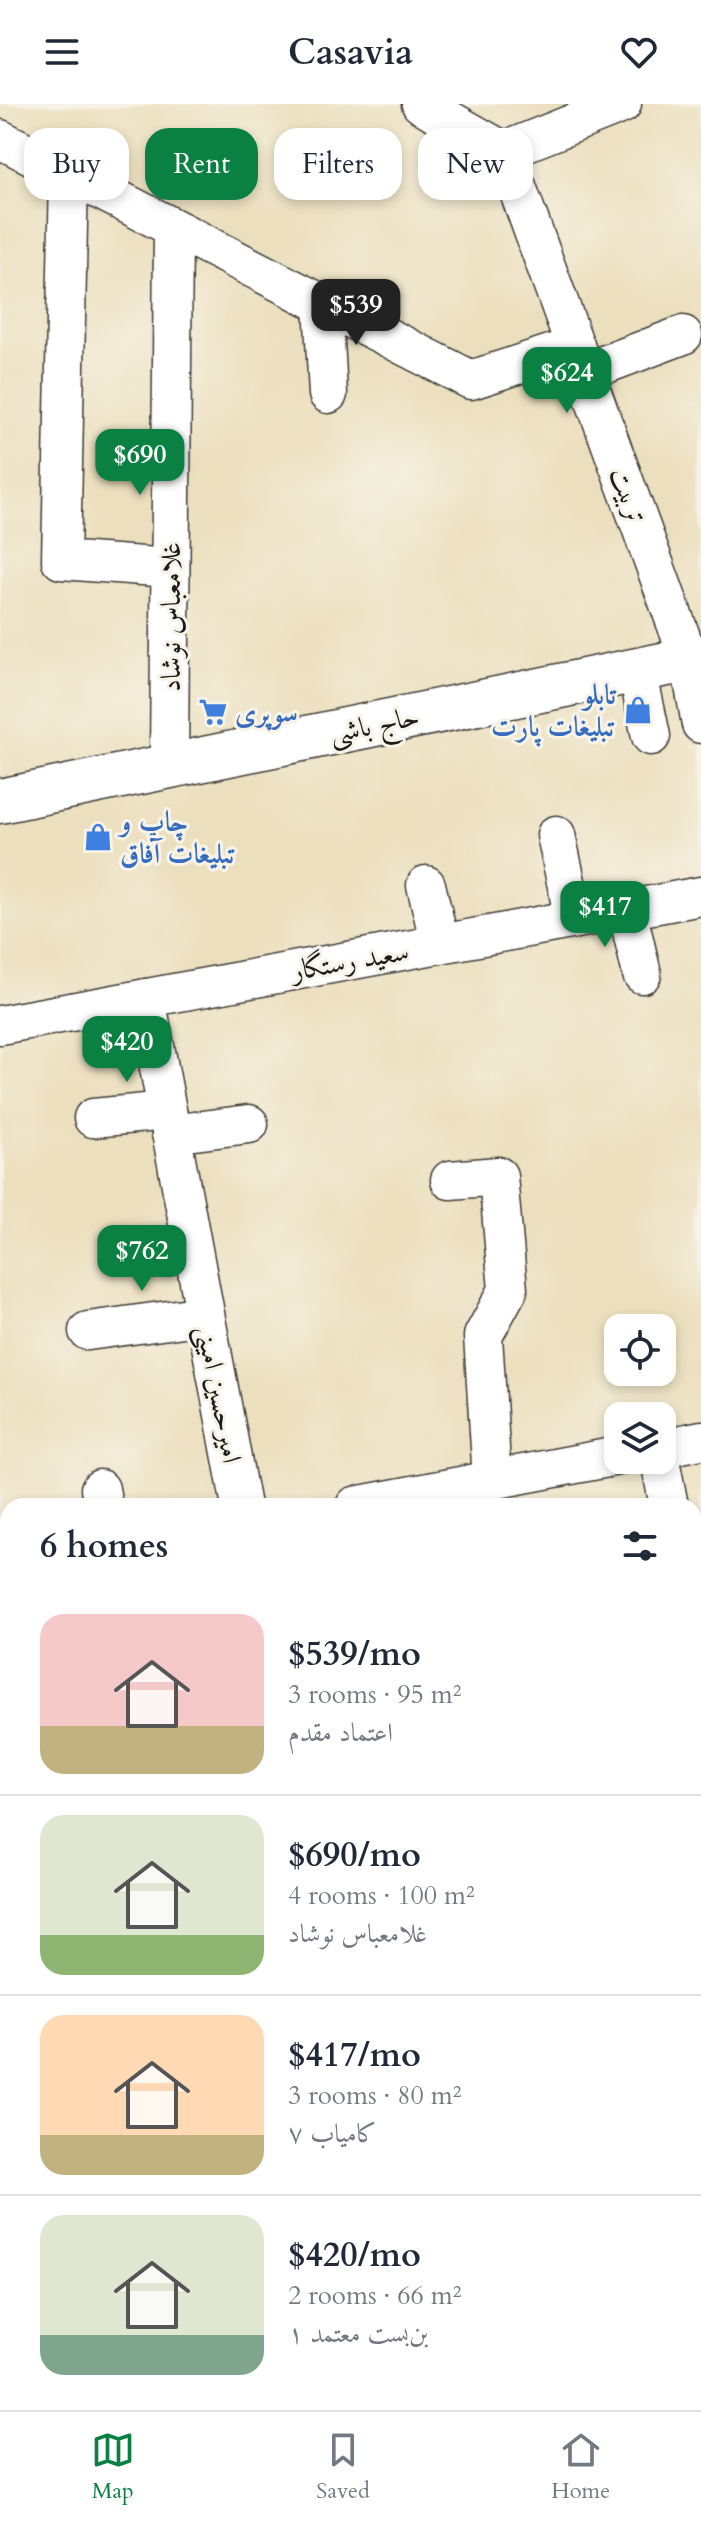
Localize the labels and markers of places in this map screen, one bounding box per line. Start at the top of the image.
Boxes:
pin: $539 [309,279,403,347]
pin: $624 [520,347,614,415]
pin: $690 [93,429,187,497]
place label: تابلو تبلیغات پارت [491,676,617,747]
place label: سوپری [235,694,298,732]
shop icon: تابلو تبلیغات پارت [623,695,653,725]
supermarket icon: سوپری [198,697,228,727]
place label: چاپ و تبلیغات آفاق [117,803,236,873]
shop icon: چاپ و تبلیغات آفاق [83,822,113,852]
pin: $417 [558,881,652,949]
pin: $420 [80,1016,174,1084]
pin: $762 [95,1225,189,1293]

